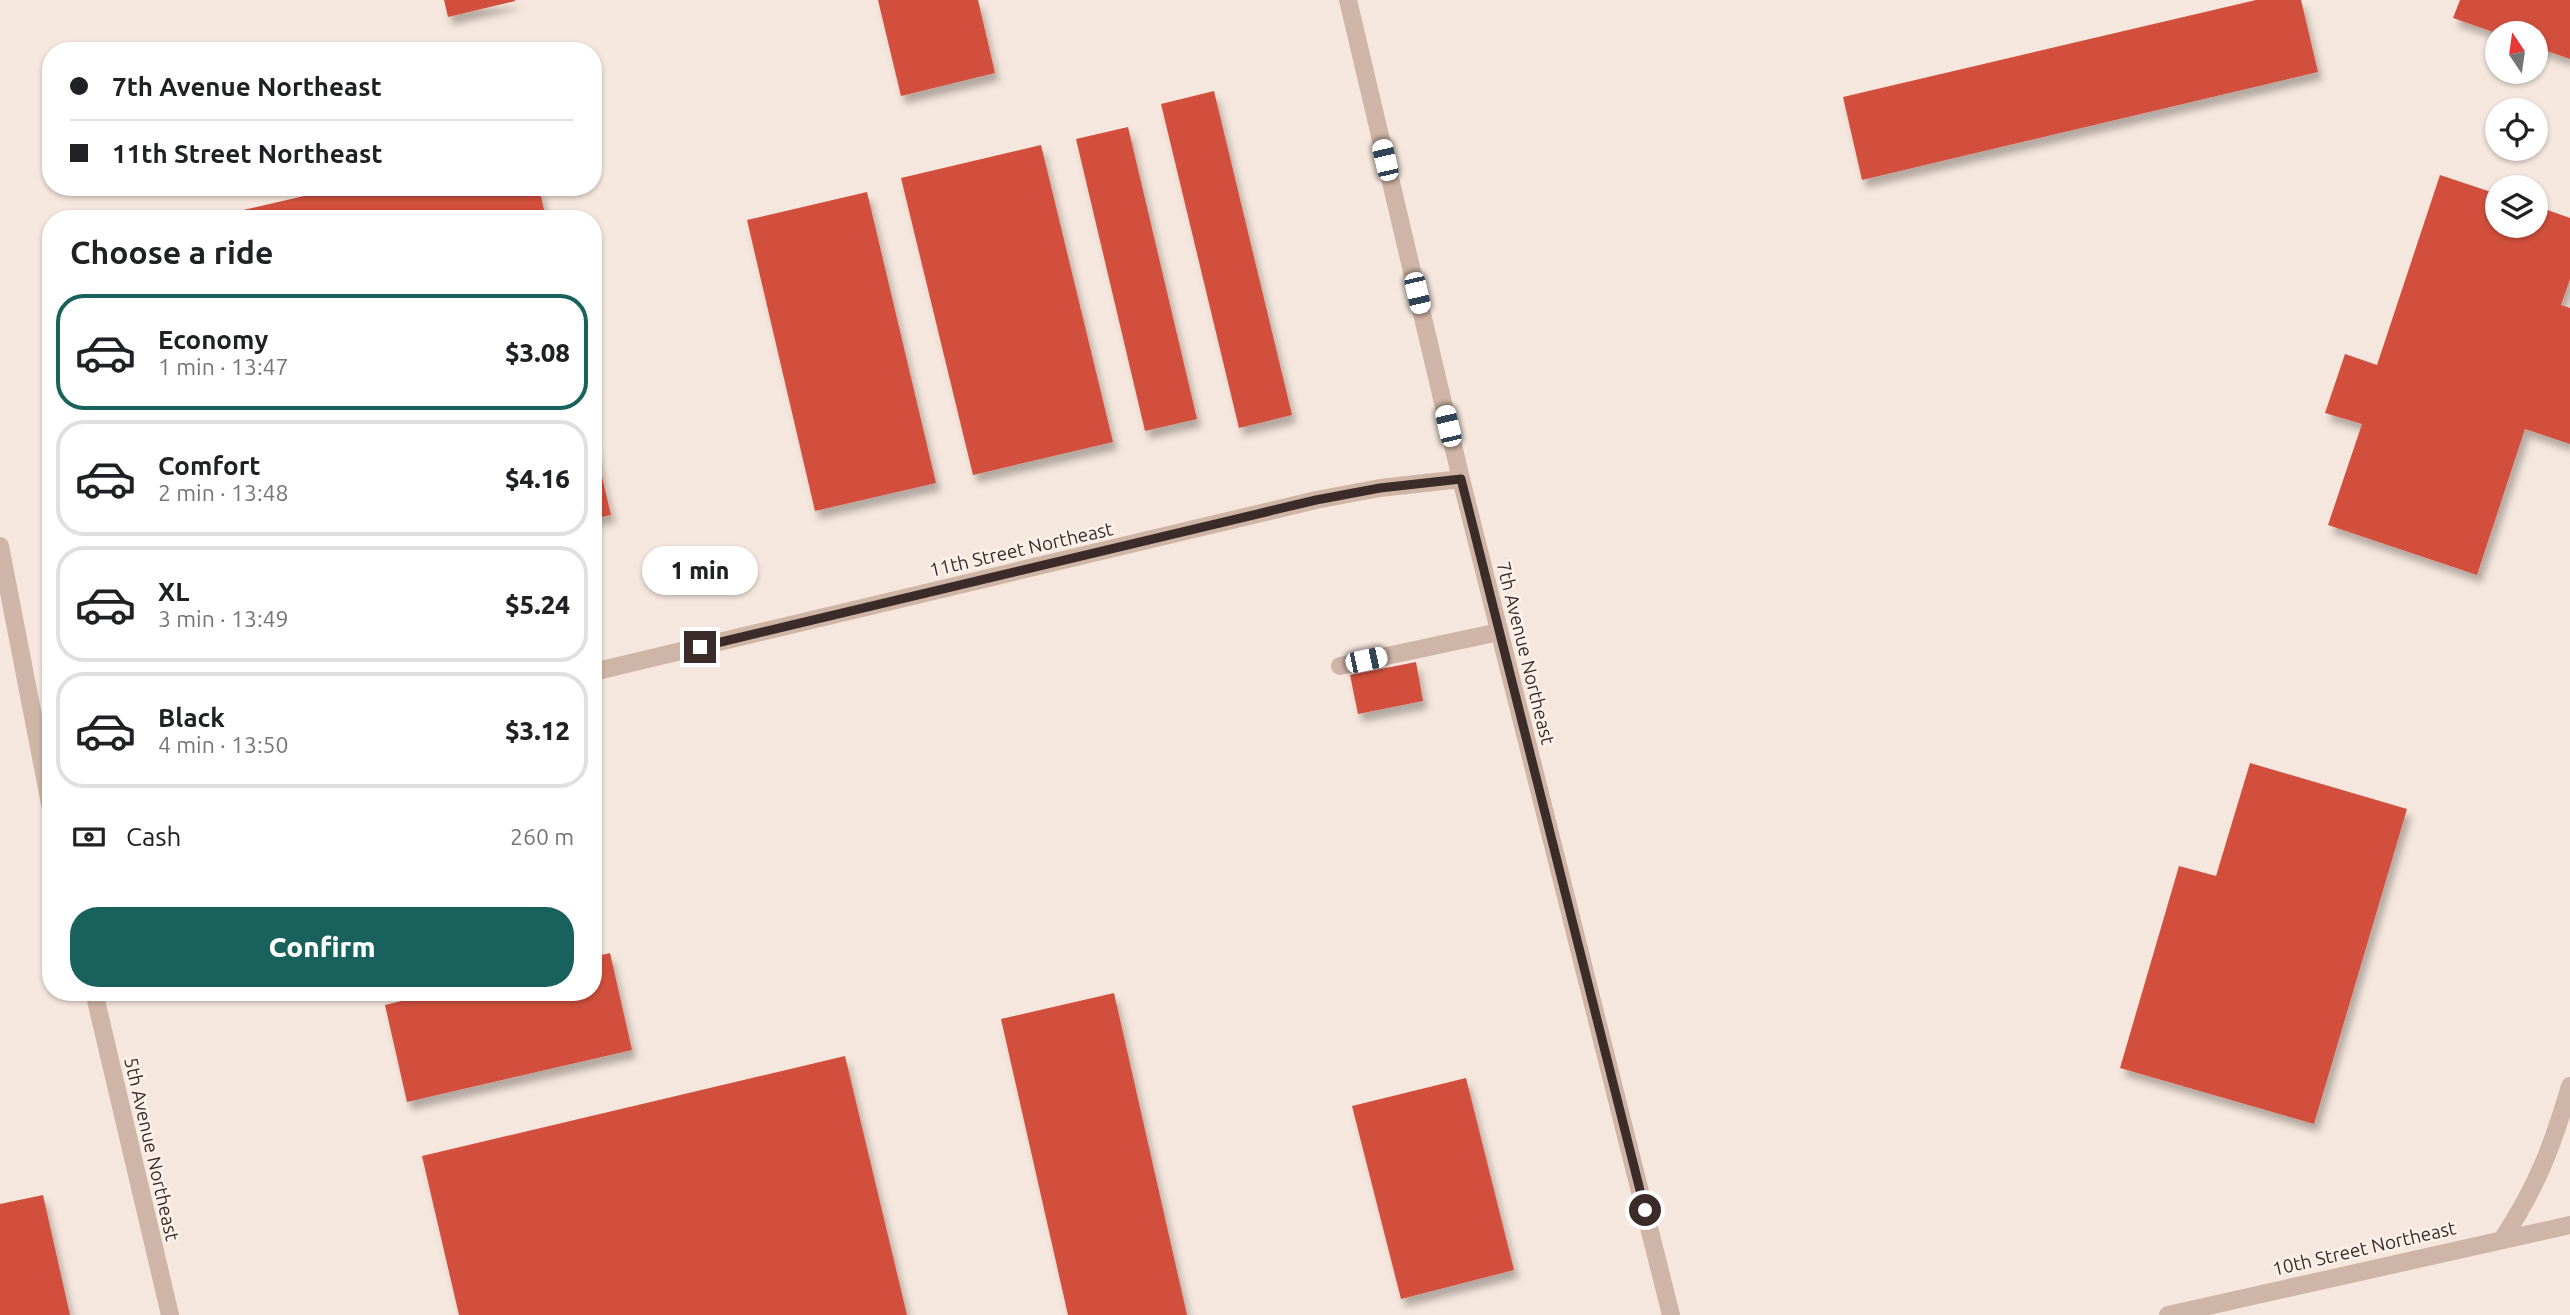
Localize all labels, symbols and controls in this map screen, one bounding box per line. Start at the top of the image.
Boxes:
north arrow [2485,21,2548,84]
map controls [2485,21,2548,238]
text: 7th Avenue Northeast [112,72,382,101]
button: locate [2485,98,2548,161]
car [1371,137,1400,183]
text: 11th Street Northeast [112,139,382,168]
button: layers [2485,175,2548,238]
text: Choose a ride [70,234,273,270]
car [1403,270,1432,316]
icon: car [74,321,137,384]
text: Economy [158,325,268,354]
text: $3.08 [505,338,570,367]
text: 1 min · 13:47 [158,354,289,379]
car [1434,403,1463,449]
icon: car [74,447,137,510]
text: Comfort [158,451,261,480]
text: $4.16 [505,464,570,493]
text: 2 min · 13:48 [158,480,289,505]
street label: 11th Street Northeast [927,517,1115,581]
callout: 1 min [642,546,758,594]
text: 1 min [671,558,729,583]
street label: 7th Avenue Northeast [1493,559,1560,747]
icon: car [74,573,137,636]
text: XL [158,577,189,606]
text: $5.24 [505,590,570,619]
text: 3 min · 13:49 [158,606,289,631]
route end [684,631,716,663]
car [1344,645,1389,675]
icon: car [74,699,137,762]
text: Black [158,703,225,732]
text: $3.12 [505,716,570,745]
text: 4 min · 13:50 [158,732,289,757]
icon: cash [70,818,108,856]
text: Cash [126,822,181,851]
text: 260 m [510,824,574,849]
button: Confirm [70,907,574,987]
street label: 5th Avenue Northeast [120,1055,184,1244]
route start [1629,1194,1661,1226]
street label: 10th Street Northeast [2270,1216,2458,1280]

